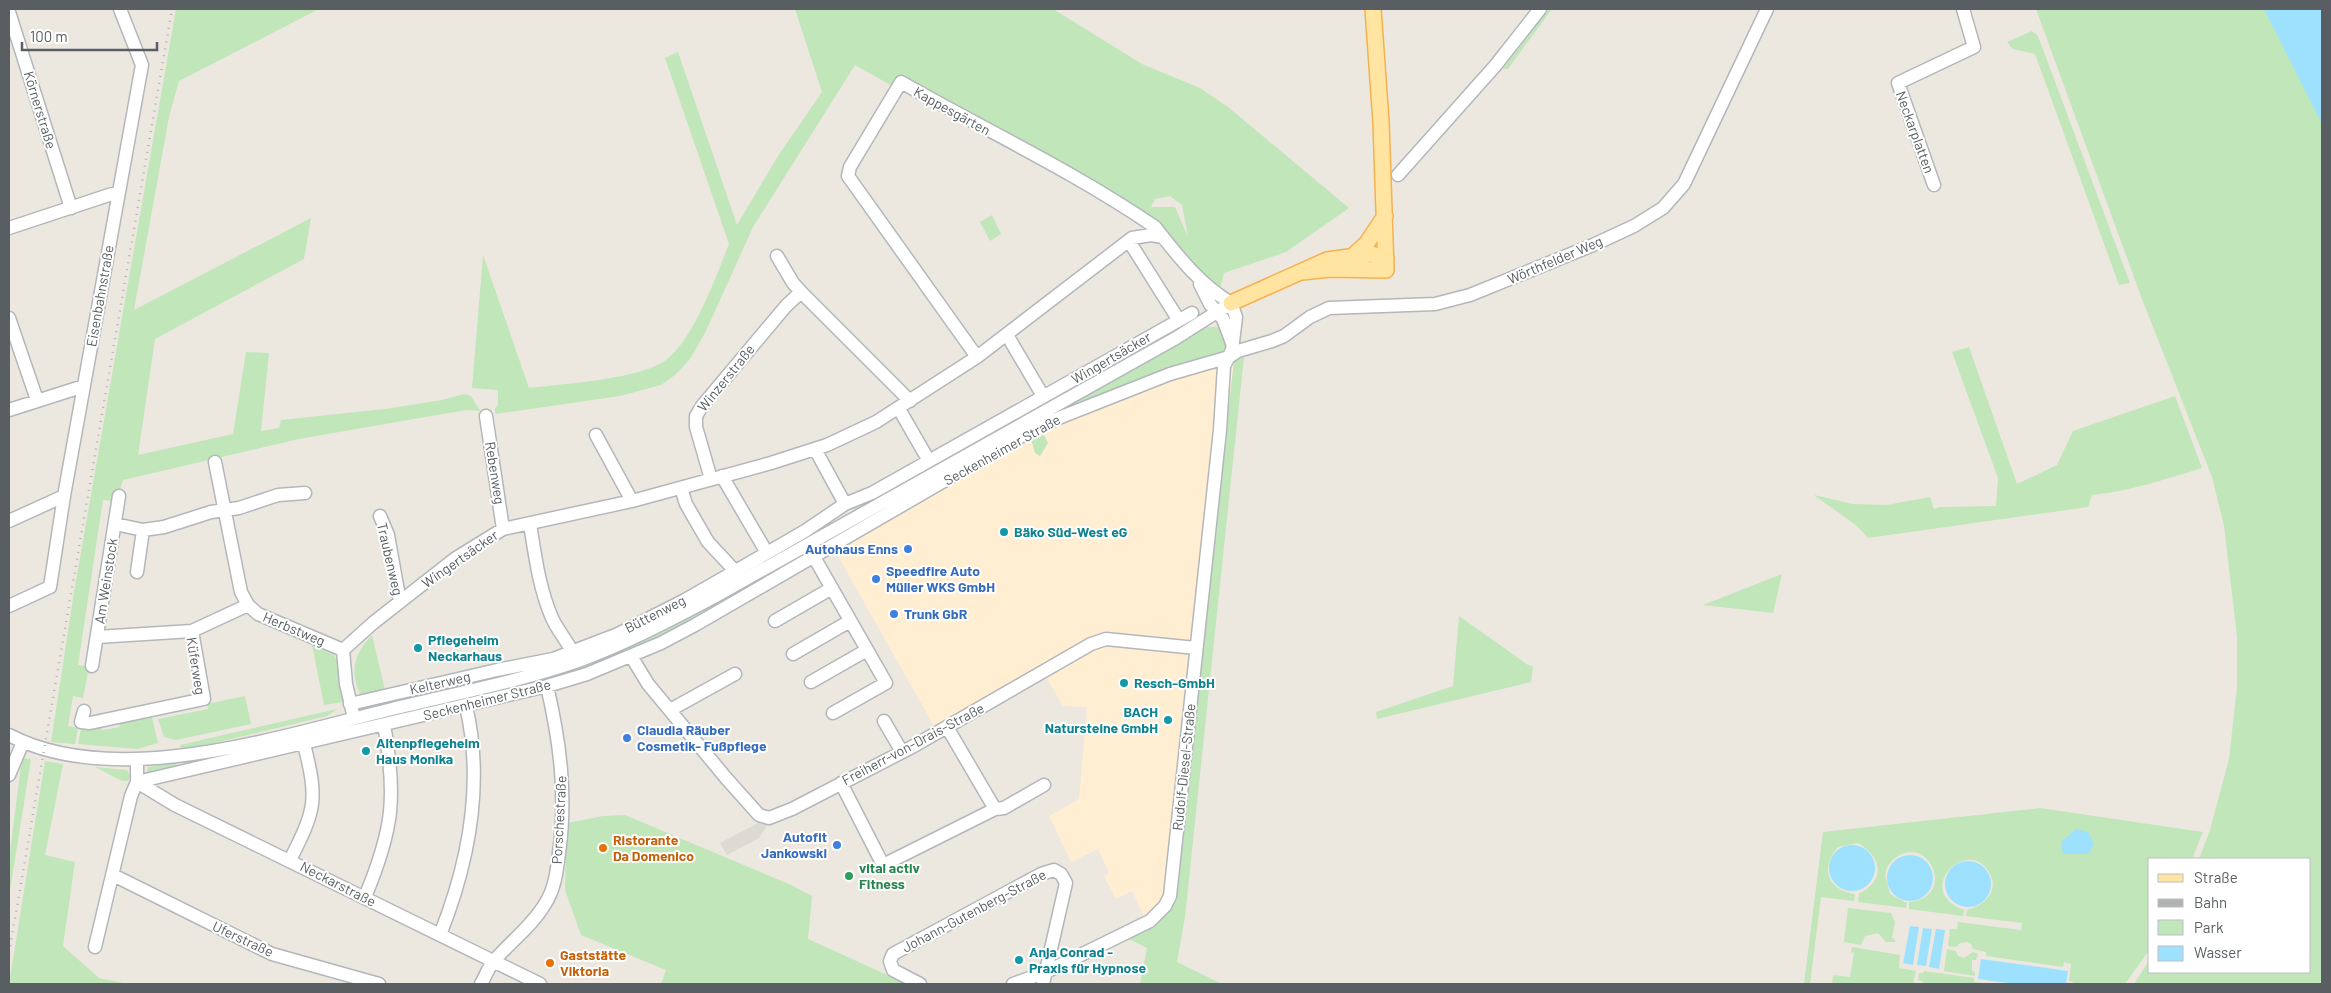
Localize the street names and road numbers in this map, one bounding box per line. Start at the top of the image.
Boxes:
street label: Körnerstraße [21,69,60,151]
street label: Kappesgärten [911,83,994,139]
street label: Neckarplatten [1893,88,1938,175]
street label: Wörthfelder Weg [1505,232,1605,287]
street label: Eisenbahnstraße [82,244,117,348]
street label: Wingertsäcker [1068,328,1154,387]
street label: Winzerstraße [693,341,758,415]
street label: Seckenheimer Straße [940,410,1063,489]
street label: Rebenweg [482,440,509,505]
street label: Traubenweg [374,521,407,597]
street label: Wingertsäcker [418,526,501,591]
street label: Am Weinstock [90,537,121,625]
street label: Büttenweg [622,591,688,636]
street label: Herbstweg [261,608,328,649]
street label: Küferweg [184,636,209,696]
street label: Kelterweg [408,667,472,698]
street label: Seckenheimer Straße [421,675,552,724]
street label: Freiherr-von-Drais-Straße [839,699,987,788]
street label: Rudolf-Diesel-Straße [1168,703,1199,831]
street label: Porschestraße [548,775,569,865]
street label: Neckarstraße [298,857,379,910]
street label: Johann-Gutenberg-Straße [899,865,1049,956]
street label: Uferstraße [210,917,276,960]

